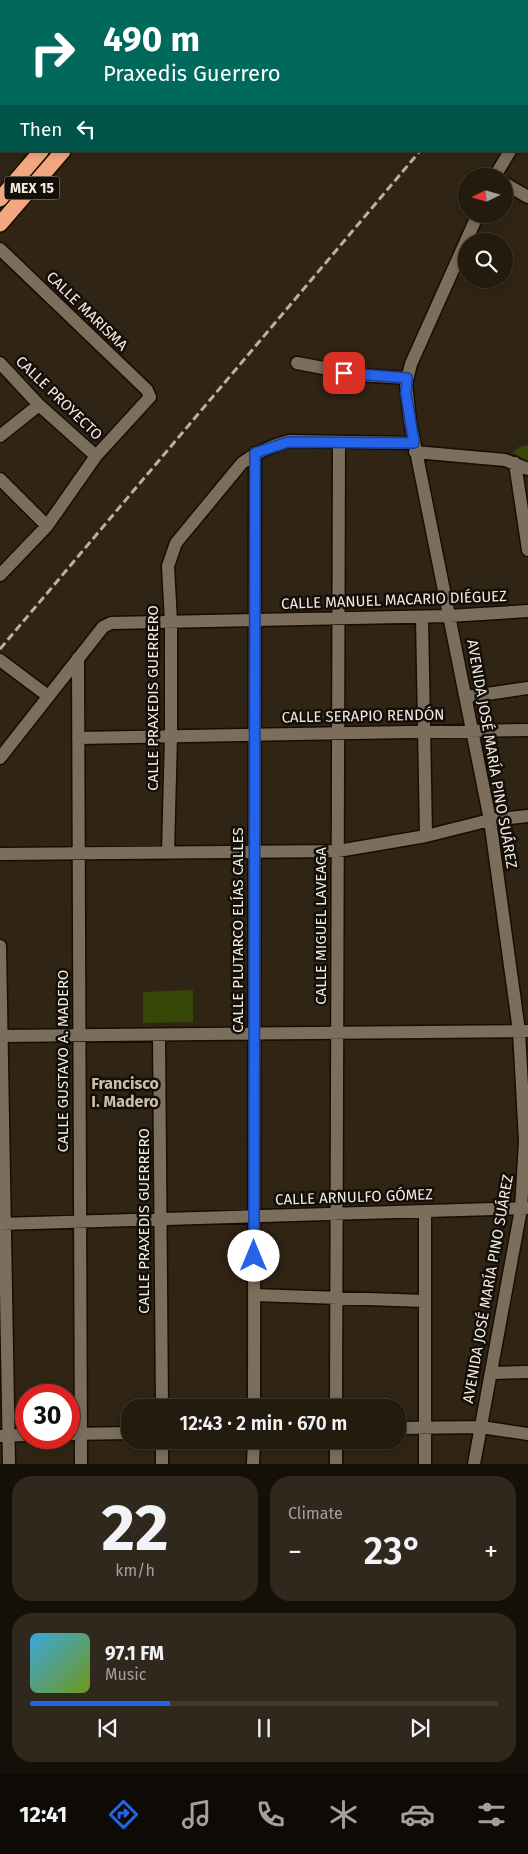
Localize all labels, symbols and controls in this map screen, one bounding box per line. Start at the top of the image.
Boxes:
text: 490 m [103,18,200,60]
icon: right [20,20,85,85]
text: Praxedis Guerrero [103,60,281,87]
icon: left [72,115,100,143]
text: Then [20,118,62,141]
north arrow [458,168,512,222]
map controls [458,168,513,288]
road number: MEX 15 [5,177,60,200]
button: search [458,233,513,288]
street label: CALLE MARISMA [43,268,132,355]
street label: CALLE PROYECTO [12,352,106,444]
pin [323,352,365,394]
icon: arrive [330,359,358,387]
street label: CALLE MANUEL MACARIO DIÉGUEZ [281,587,507,613]
street label: CALLE PRAXEDIS GUERRERO [144,605,162,791]
street label: AVENIDA JOSÉ MARÍA PINO SUÁREZ [463,638,521,870]
street label: CALLE SERAPIO RENDÓN [281,706,445,726]
street label: CALLE PLUTARCO ELÍAS CALLES [229,827,247,1033]
street label: CALLE MIGUEL LAVEAGA [312,847,330,1005]
street label: CALLE GUSTAVO A. MADERO [54,970,72,1152]
district label: Francisco I. Madero [91,1074,159,1111]
street label: CALLE PRAXEDIS GUERRERO [135,1128,153,1314]
street label: AVENIDA JOSÉ MARÍA PINO SUÁREZ [459,1173,517,1405]
street label: CALLE ARNULFO GÓMEZ [275,1185,433,1209]
position arrow [227,1229,279,1281]
speed limit sign: 30 [15,1384,80,1449]
text: 12:43 · 2 min · 670 m [180,1412,347,1435]
text: 22 [101,1489,169,1567]
text: Climate [288,1504,343,1523]
text: 23° [364,1528,422,1574]
text: − [288,1535,302,1568]
text: + [484,1535,498,1568]
text: km/h [115,1561,155,1580]
text: 97.1 FM [105,1642,164,1665]
text: Music [105,1665,146,1684]
icon: previous [94,1714,122,1742]
icon: pause [250,1714,278,1742]
icon: next [406,1714,434,1742]
icon: directions [106,1797,141,1832]
icon: music [179,1797,214,1832]
icon: phone [253,1797,288,1832]
icon: climate [326,1797,361,1832]
icon: car [400,1797,435,1832]
icon: filters [474,1797,509,1832]
text: 12:41 [19,1801,67,1828]

